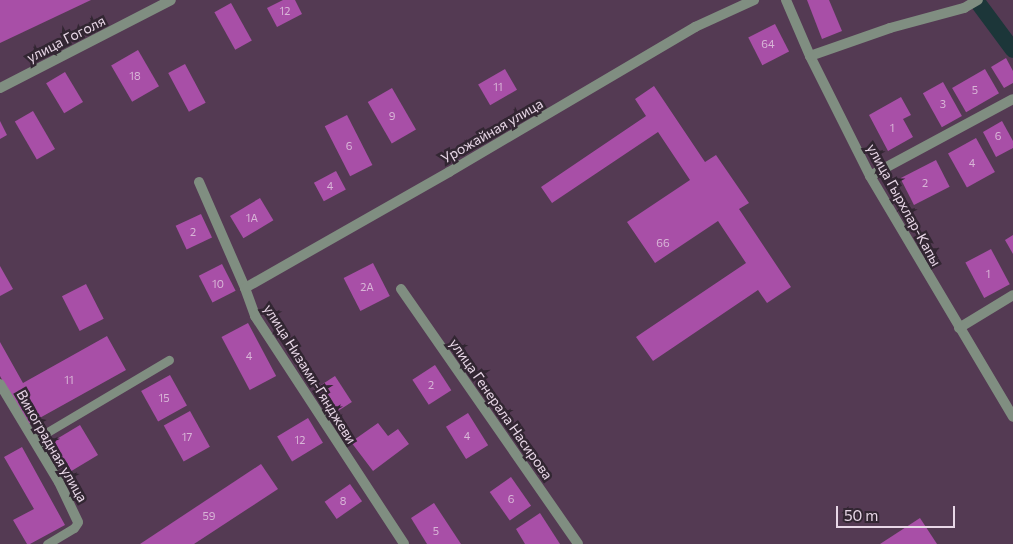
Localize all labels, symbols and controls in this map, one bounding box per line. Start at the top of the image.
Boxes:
house number: 12 [280,4,290,18]
street label: улица Гоголя [24,12,108,66]
house number: 64 [761,37,775,51]
house number: 18 [129,69,141,83]
house number: 11 [493,80,503,94]
house number: 5 [972,83,978,97]
street label: Урожайная улица [438,95,546,167]
house number: 3 [940,97,946,111]
house number: 9 [389,109,395,123]
house number: 1 [890,121,894,135]
house number: 6 [995,129,1001,143]
house number: 6 [346,139,352,153]
street label: улица Гырхлар-Капы [863,141,945,269]
house number: 4 [969,156,975,170]
house number: 2 [922,176,928,190]
house number: 4 [327,179,333,193]
house number: 1А [246,211,258,225]
house number: 2 [190,225,196,239]
house number: 66 [656,236,670,250]
house number: 1 [986,267,990,281]
house number: 10 [212,277,224,291]
house number: 2А [360,280,374,294]
street label: улица Низами-Гянджеви [260,301,360,447]
street label: улица Генерала Насирова [446,335,556,483]
house number: 4 [246,349,252,363]
house number: 11 [64,373,74,387]
house number: 2 [428,378,434,392]
street label: Виноградная улица [13,387,91,505]
house number: 15 [158,391,170,405]
house number: 4 [464,429,470,443]
house number: 17 [182,430,192,444]
house number: 12 [295,433,305,447]
house number: 6 [508,492,514,506]
house number: 8 [340,494,346,508]
scale bar [838,496,957,528]
text: 50 m [844,506,878,524]
house number: 59 [203,509,215,523]
house number: 5 [433,524,439,538]

